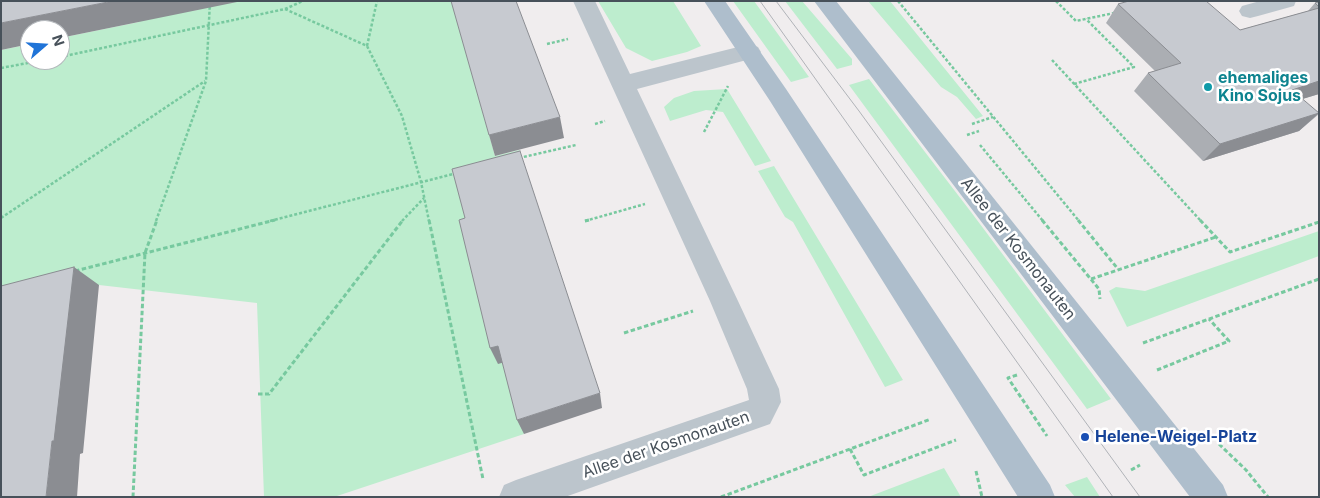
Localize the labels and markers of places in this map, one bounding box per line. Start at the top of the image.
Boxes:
place label: ehemaliges Kino Sojus [1218,68,1308,106]
marker: ehemaliges Kino Sojus [1202,81,1214,93]
place label: Helene-Weigel-Platz [1095,427,1257,447]
marker: Helene-Weigel-Platz [1079,431,1091,443]

